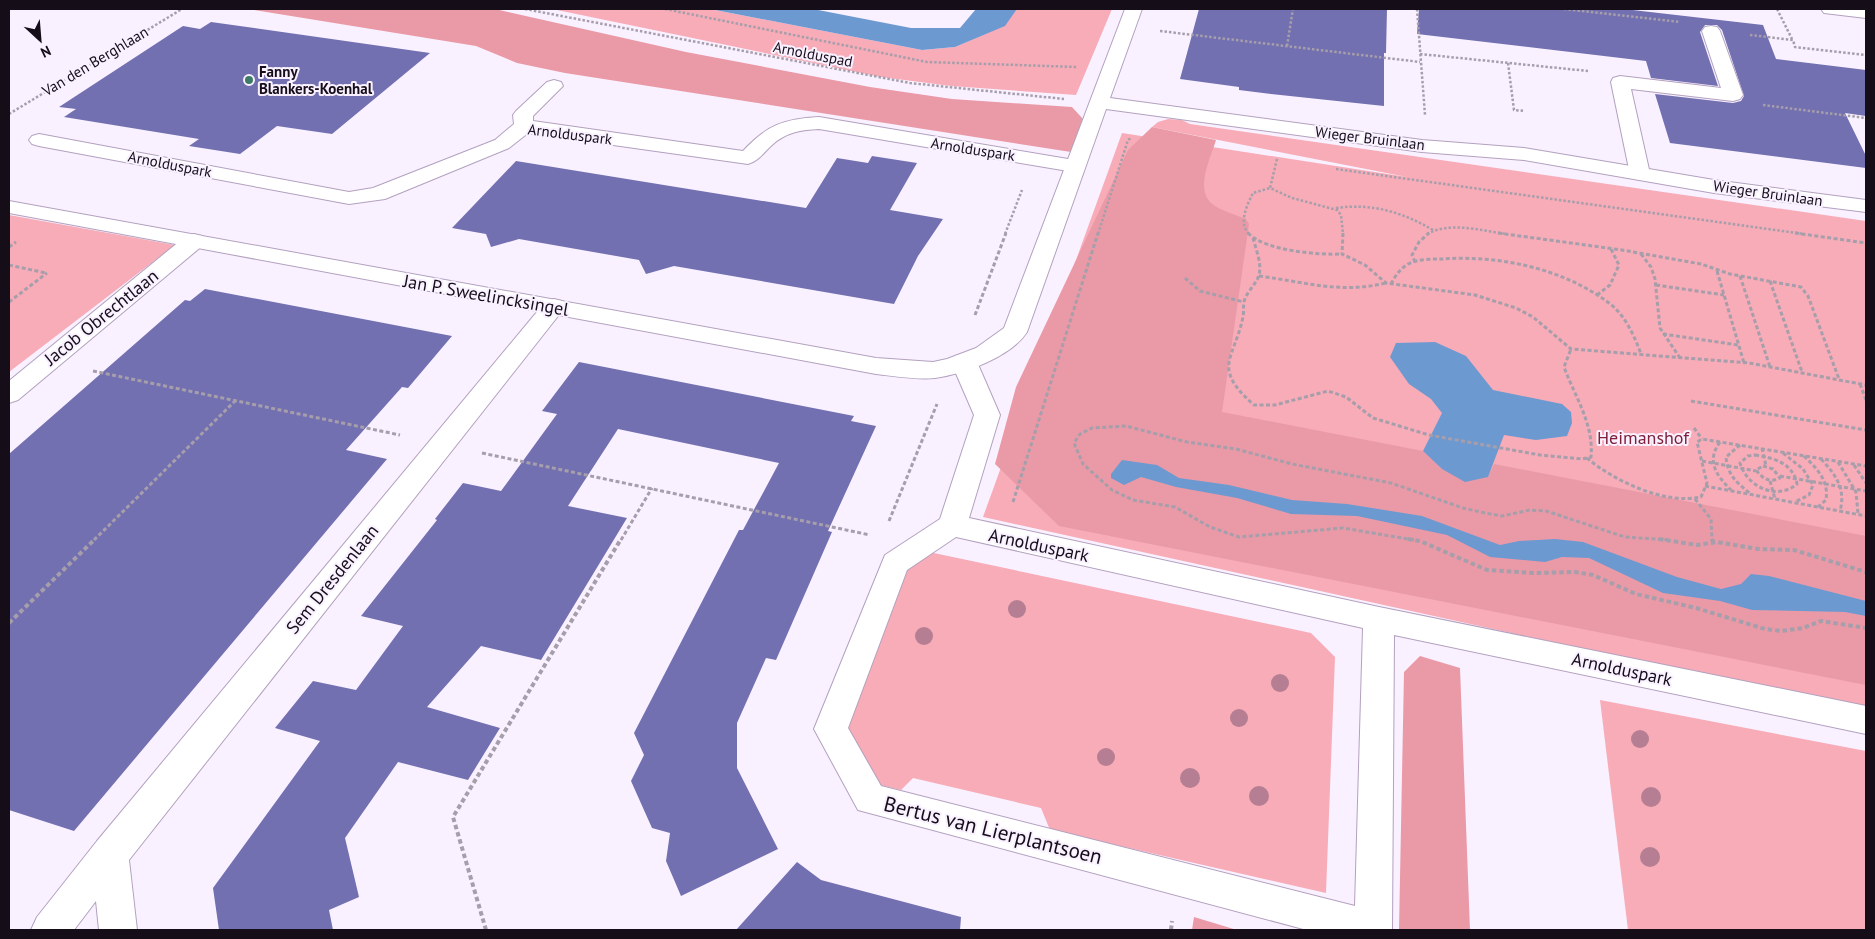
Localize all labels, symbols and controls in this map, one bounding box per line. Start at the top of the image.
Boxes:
north arrow [15,15,65,65]
street label: Van den Berghlaan [38,22,152,101]
street label: Arnolduspad [772,37,854,71]
text: N [38,42,54,62]
place label: Fanny Blankers-Koenhal [259,62,373,98]
marker: Fanny Blankers-Koenhal [243,74,255,86]
street label: Arnolduspark [527,119,614,149]
street label: Wieger Bruinlaan [1314,122,1426,154]
street label: Arnolduspark [930,133,1017,165]
street label: Arnolduspark [127,147,214,182]
street label: Wieger Bruinlaan [1712,176,1824,210]
street label: Jacob Obrechtlaan [39,264,163,371]
street label: Jan P. Sweelincksingel [401,269,571,321]
park label: Heimanshof [1597,426,1690,449]
street label: Sem Dresdenlaan [281,520,383,638]
street label: Arnolduspark [987,523,1092,567]
street label: Arnolduspark [1570,647,1675,691]
street label: Bertus van Lierplantsoen [881,790,1105,870]

